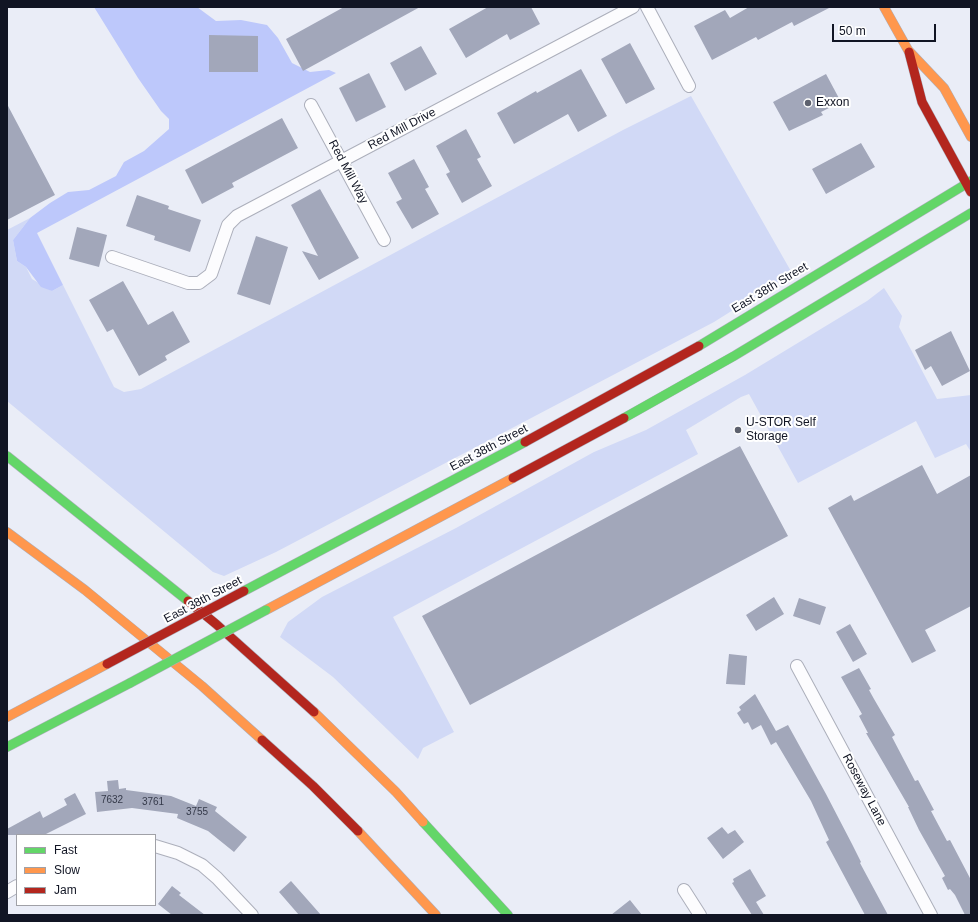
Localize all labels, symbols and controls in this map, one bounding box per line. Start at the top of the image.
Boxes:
scale bar [834,16,938,42]
text: 50 m [839,24,866,38]
place label: Exxon [816,96,849,110]
marker: Exxon [803,98,813,108]
street label: Red Mill Drive [366,105,438,153]
street label: Red Mill Way [325,138,371,206]
street label: East 38th Street [729,260,811,316]
place label: U-STOR Self Storage [746,416,816,444]
street label: East 38th Street [448,421,530,475]
marker: U-STOR Self Storage [733,425,743,435]
street label: East 38th Street [162,573,244,627]
street label: Roseway Lane [839,752,889,828]
house number: 7632 [101,794,123,806]
house number: 3761 [142,796,164,808]
house number: 3755 [186,806,208,818]
legend [16,834,156,906]
text: Fast [54,843,77,857]
text: Slow [54,863,80,877]
text: Jam [54,883,77,897]

